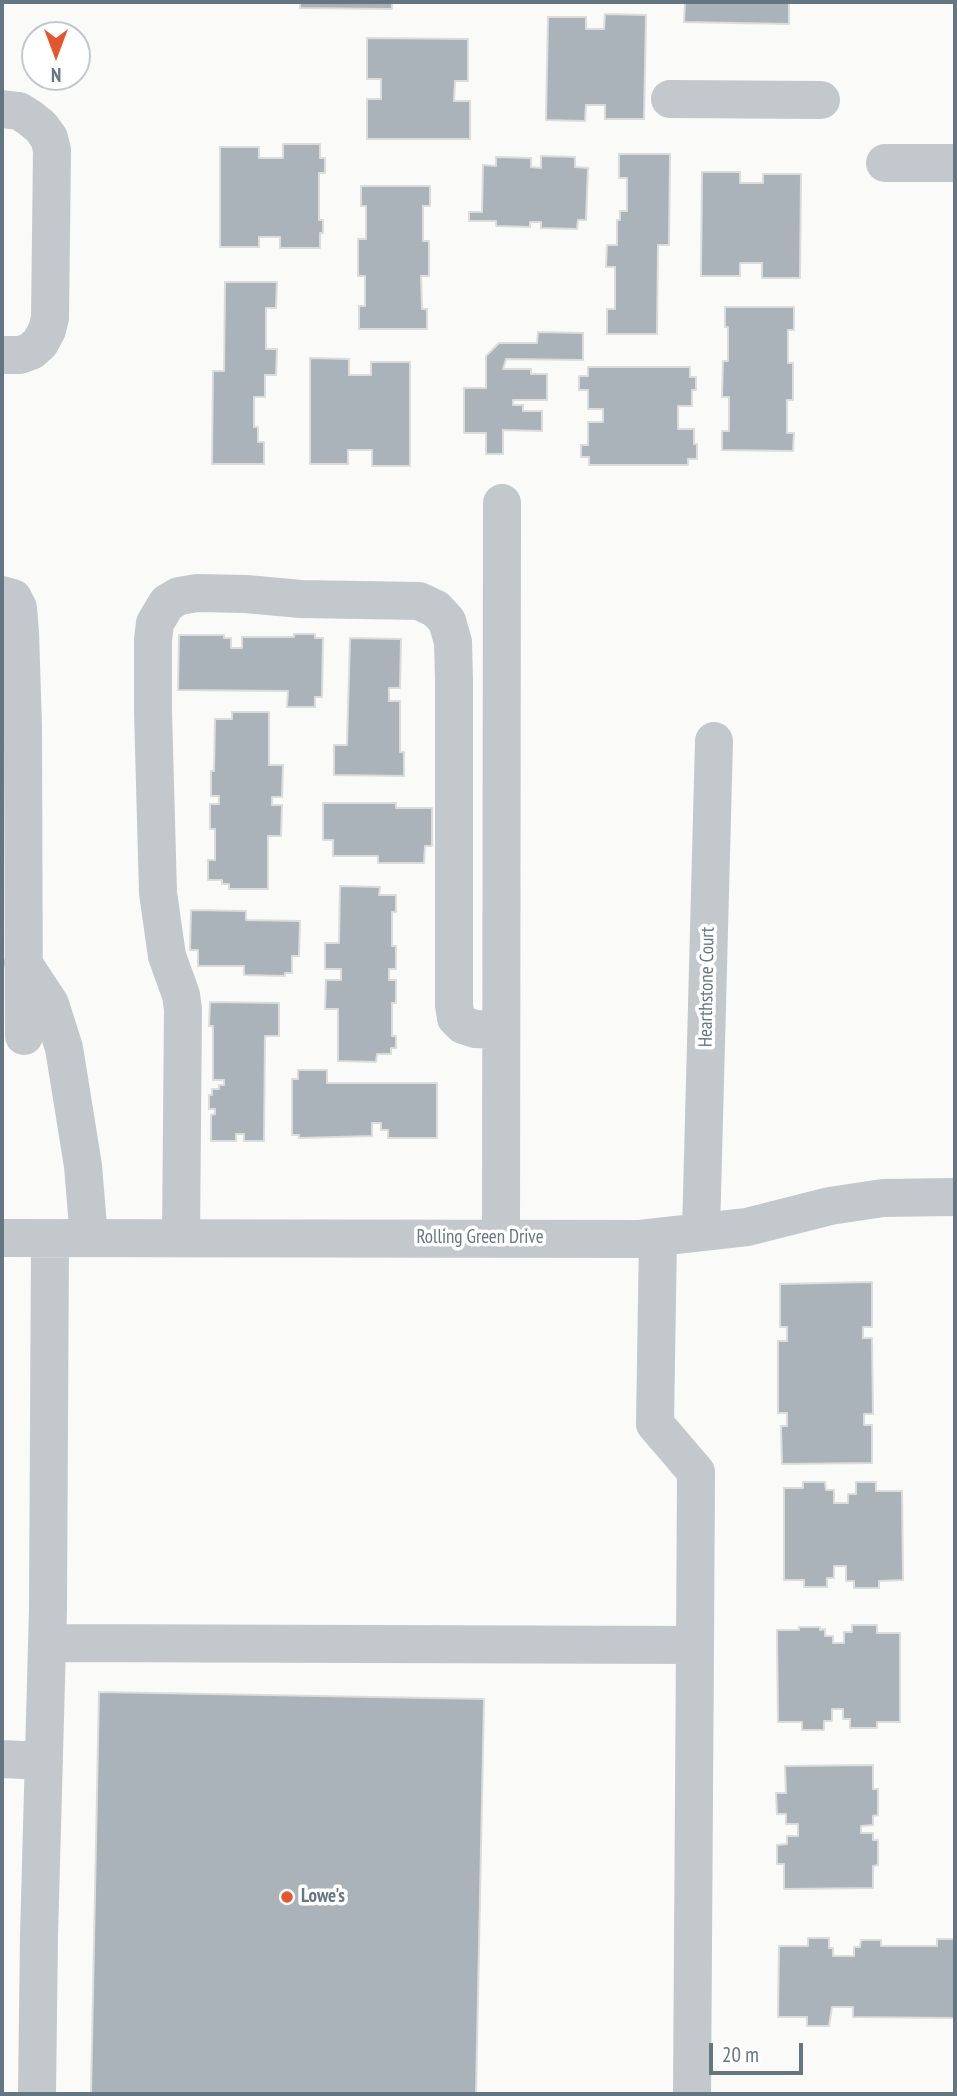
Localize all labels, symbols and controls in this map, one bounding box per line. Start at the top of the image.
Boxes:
north arrow [21,21,91,91]
text: N [51,63,61,87]
street label: Hearthstone Court [695,927,719,1047]
street label: Rolling Green Drive [416,1227,544,1249]
place label: Lowe's [301,1886,345,1908]
marker: Lowe's [279,1889,295,1905]
scale bar [712,2030,806,2074]
text: 20 m [722,2041,759,2068]

